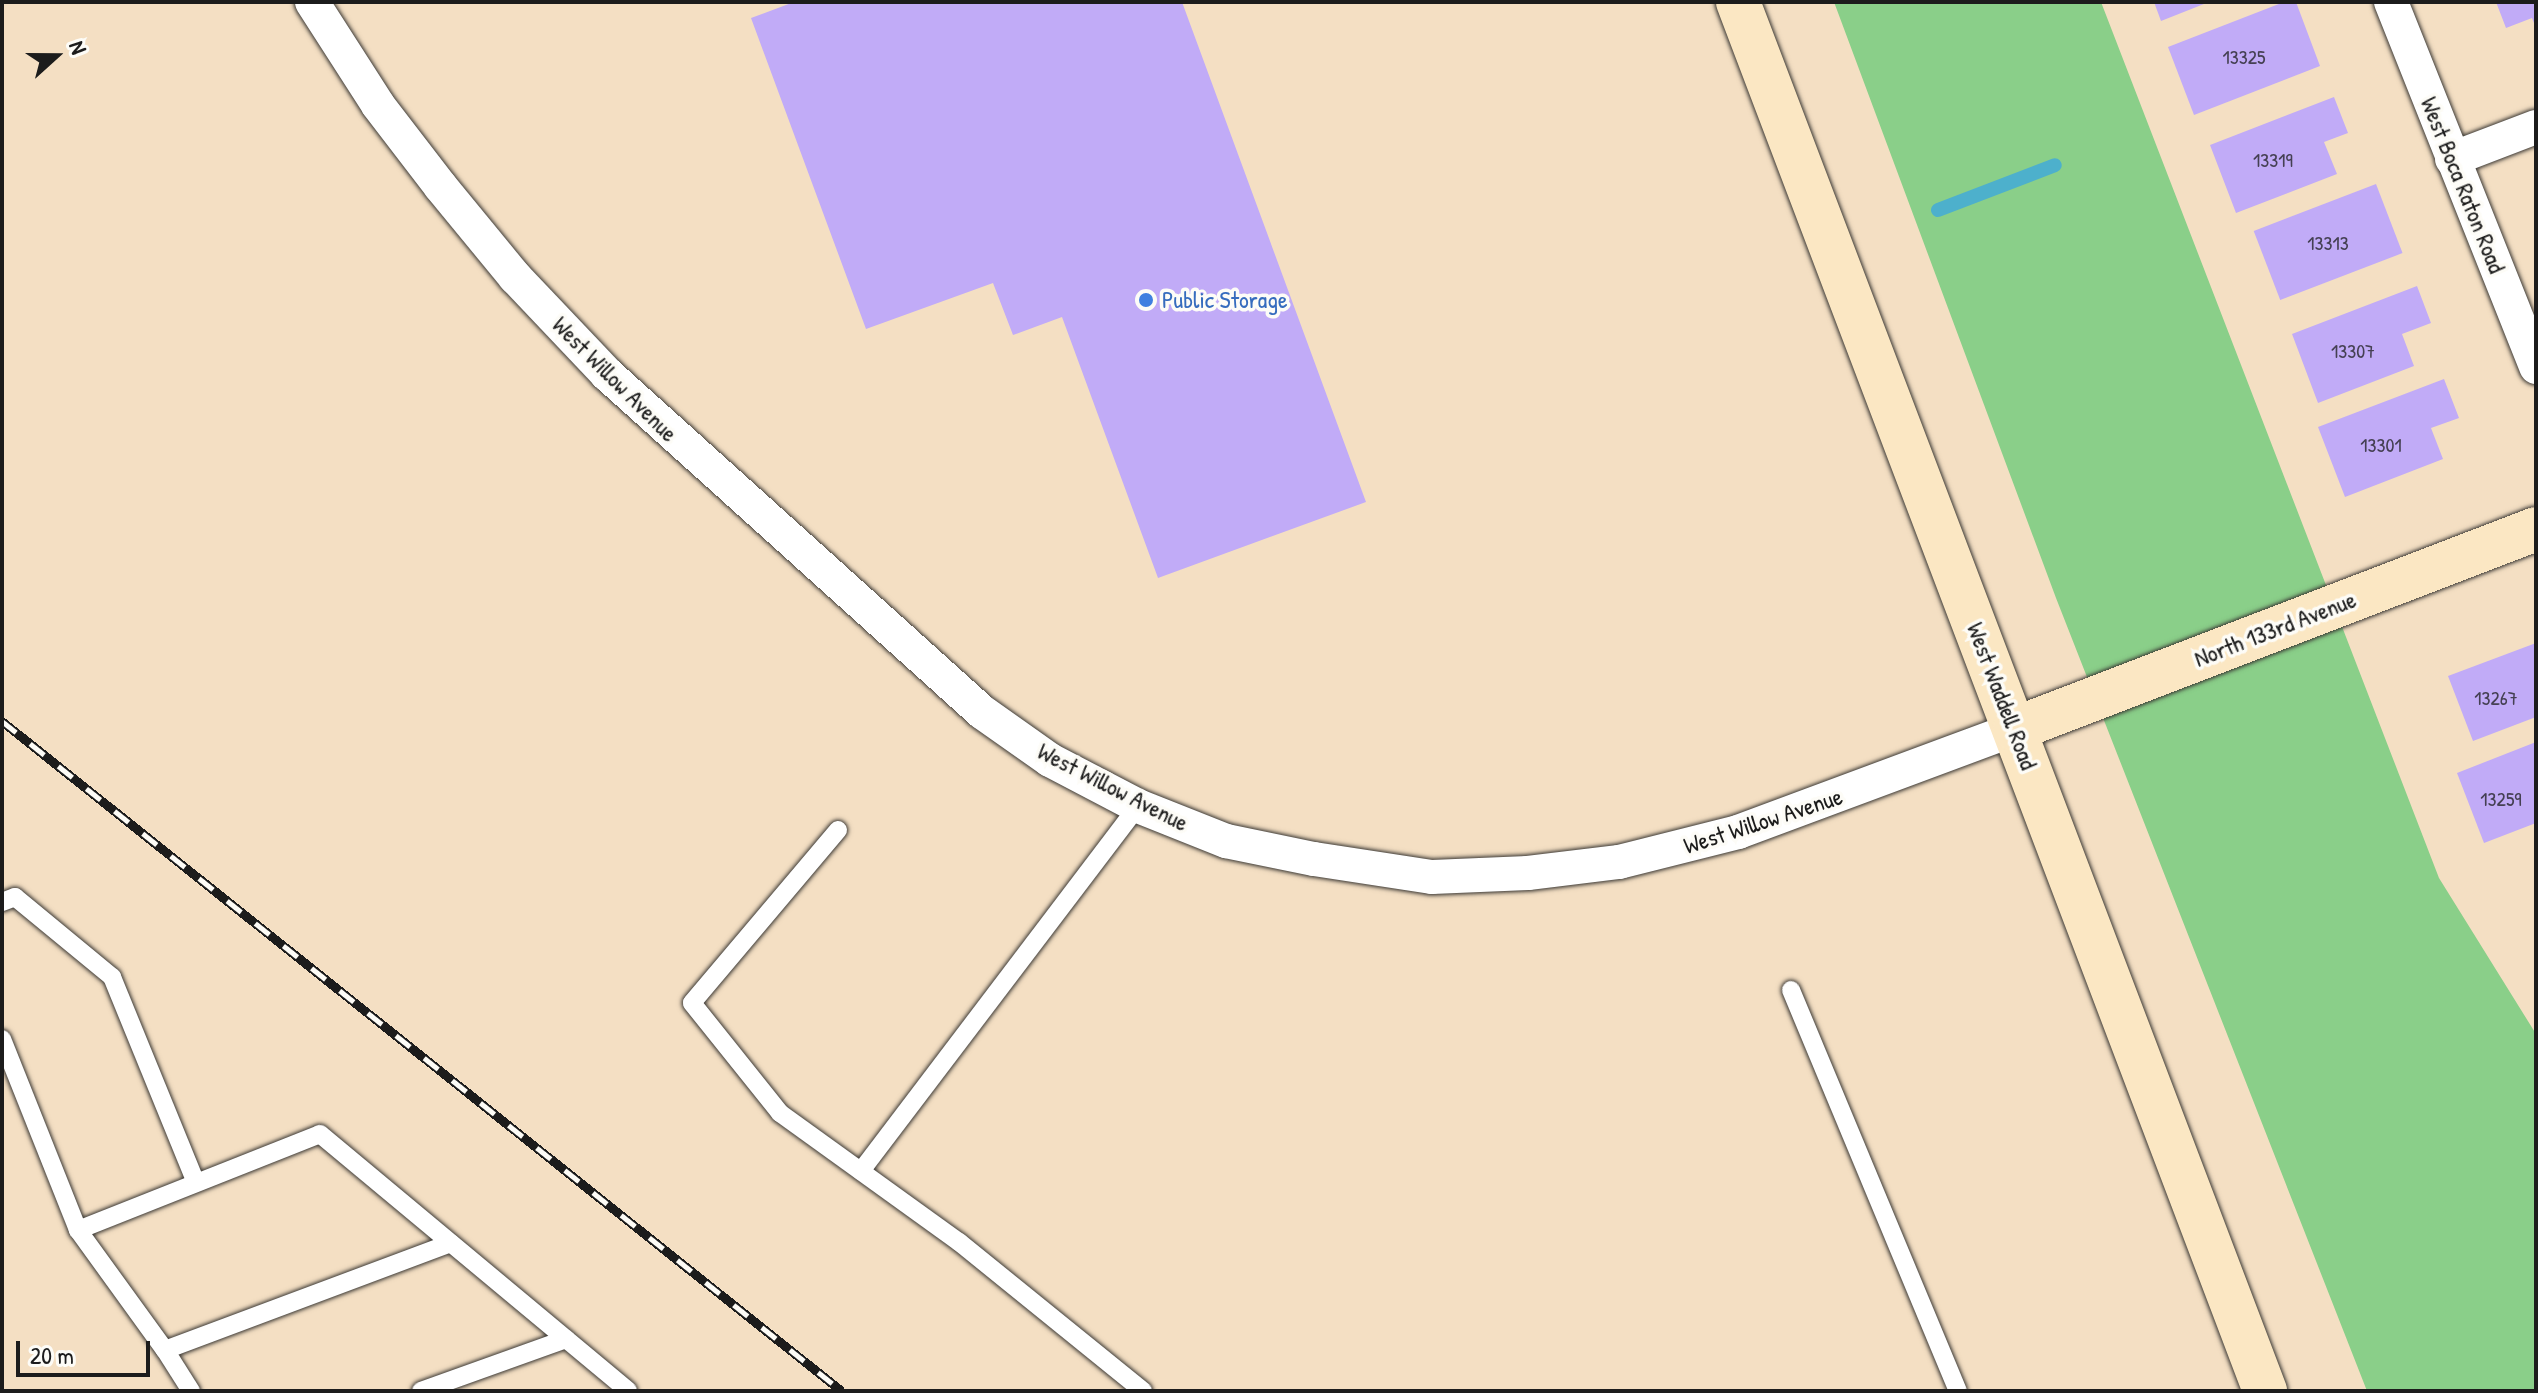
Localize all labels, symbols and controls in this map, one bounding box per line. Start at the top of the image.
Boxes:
north arrow [16,16,96,96]
text: N [62,37,95,58]
house number: 13325 [2223,44,2265,68]
street label: West Boca Raton Road [2415,93,2511,277]
house number: 13319 [2253,147,2293,171]
house number: 13313 [2307,230,2349,254]
place label: Public Storage [1162,286,1287,314]
marker: Public Storage [1137,291,1155,309]
street label: West Willow Avenue [546,310,684,448]
house number: 13307 [2331,338,2375,362]
house number: 13301 [2360,432,2402,456]
street label: North 133rd Avenue [2190,585,2360,673]
street label: West Waddell Road [1961,618,2043,774]
house number: 13267 [2474,685,2518,709]
street label: West Willow Avenue [1033,737,1193,837]
street label: West Willow Avenue [1680,782,1846,860]
house number: 13259 [2480,786,2522,810]
scale bar [20,1325,154,1375]
text: 20 m [30,1339,74,1371]

